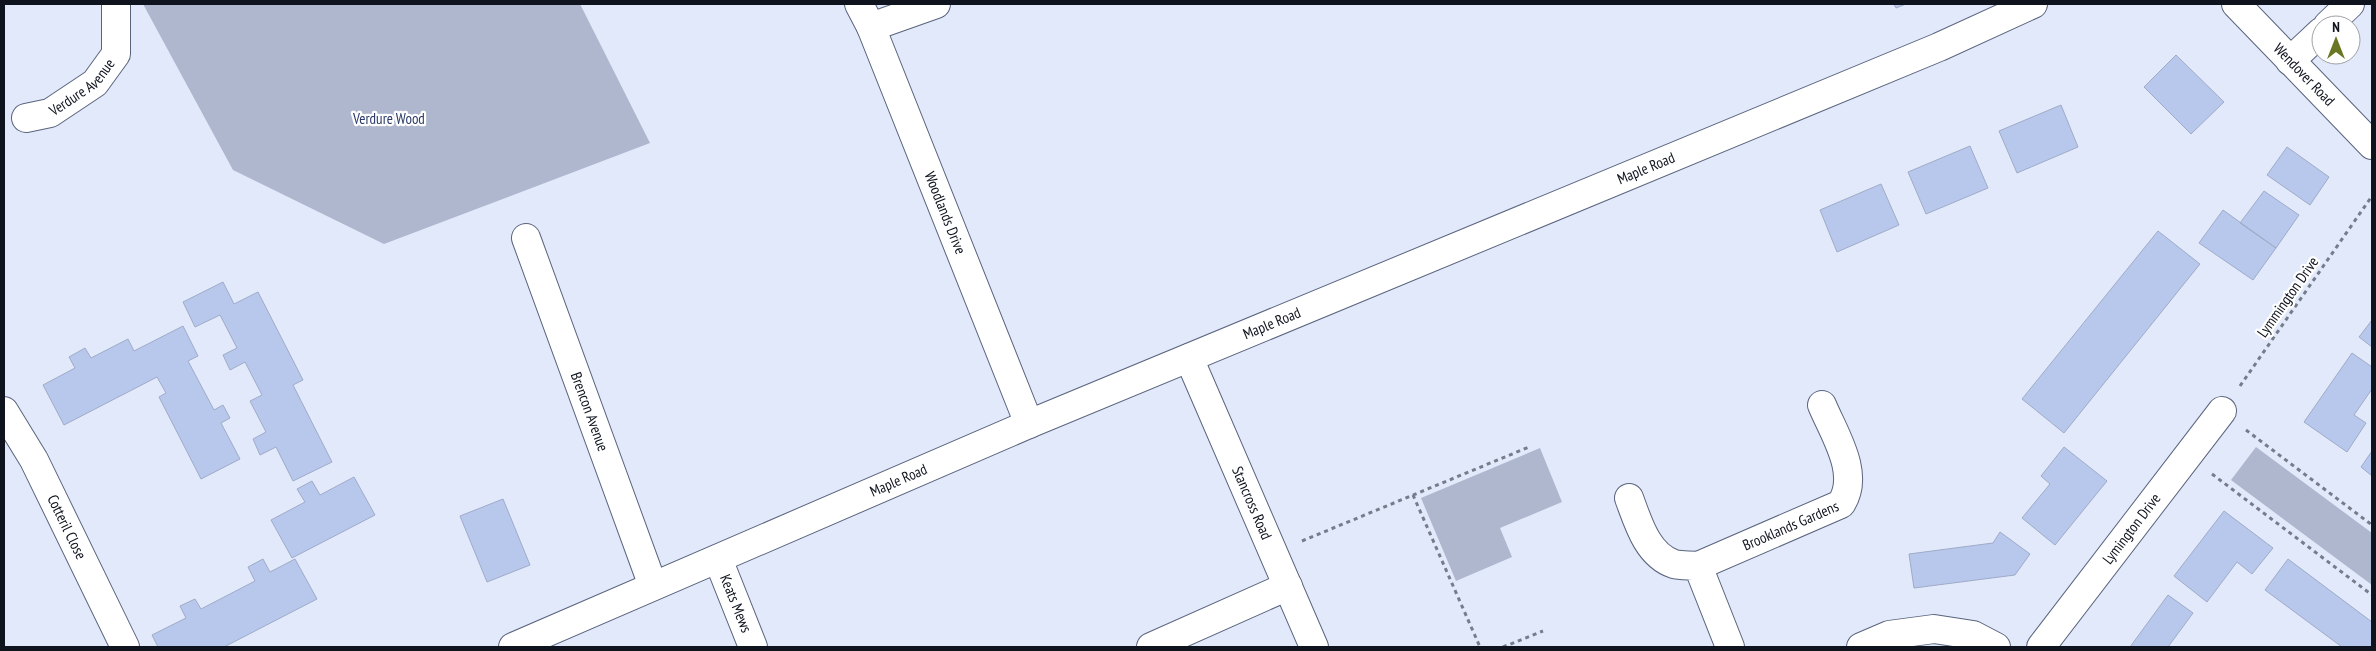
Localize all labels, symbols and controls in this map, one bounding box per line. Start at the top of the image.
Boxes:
north arrow [2311,15,2361,65]
text: N [2332,18,2340,36]
street label: Wendover Road [2270,39,2339,110]
street label: Verdure Avenue [45,55,119,120]
park label: Verdure Wood [352,109,425,128]
street label: Maple Road [1614,148,1677,188]
street label: Woodlands Drive [920,169,970,257]
street label: Lymmington Drive [2253,253,2322,341]
street label: Maple Road [1240,303,1303,343]
street label: Brencon Avenue [567,369,613,454]
street label: Maple Road [867,459,930,501]
street label: Stancross Road [1228,463,1276,542]
street label: Lymington Drive [2098,489,2165,568]
street label: Cotteril Close [43,491,91,562]
street label: Brooklands Gardens [1740,496,1841,555]
street label: Keats Mews [716,572,756,635]

